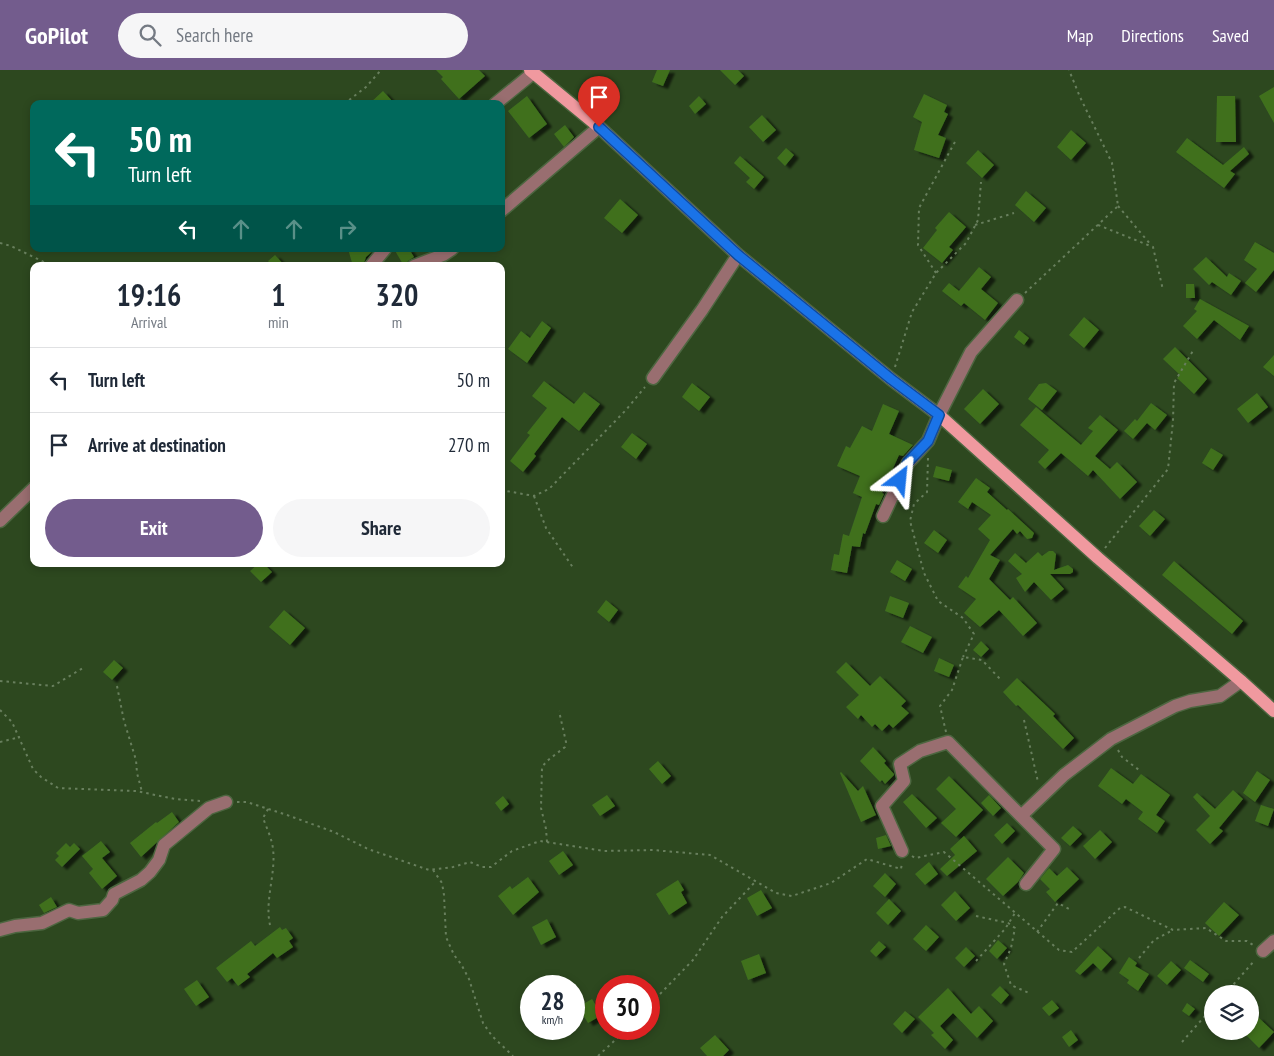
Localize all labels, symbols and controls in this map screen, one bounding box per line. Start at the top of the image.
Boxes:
search box [118,13,468,58]
text: GoPilot [25,20,88,51]
icon: search [136,21,164,49]
text: Search here [176,23,253,47]
text: Map [1067,24,1093,47]
text: Directions [1121,24,1184,47]
text: Saved [1212,24,1249,47]
pin [578,76,620,127]
icon: arrive [585,83,613,111]
text: 50 m [128,116,192,162]
icon: left [45,120,110,185]
text: Turn left [128,160,192,188]
icon: left [174,215,202,243]
icon: ahead [227,215,255,243]
icon: ahead [280,215,308,243]
icon: right [333,215,361,243]
text: 19:16 [117,275,181,314]
text: 1 [271,275,286,314]
text: 320 [375,275,418,314]
text: Arrival [131,312,167,332]
text: min [268,312,289,332]
text: m [392,312,402,332]
icon: left [45,366,73,394]
text: Turn left [88,368,145,392]
text: 50 m [457,368,490,392]
icon: arrive [45,431,73,459]
text: Arrive at destination [88,433,226,457]
text: 270 m [448,433,490,457]
position arrow [873,453,925,505]
button: Exit [45,499,263,557]
button: Share [273,499,490,557]
speed limit sign: 30 [595,975,660,1040]
text: 28 [541,985,564,1017]
map controls [1204,985,1259,1040]
button: layers [1204,985,1259,1040]
text: km/h [542,1012,563,1027]

